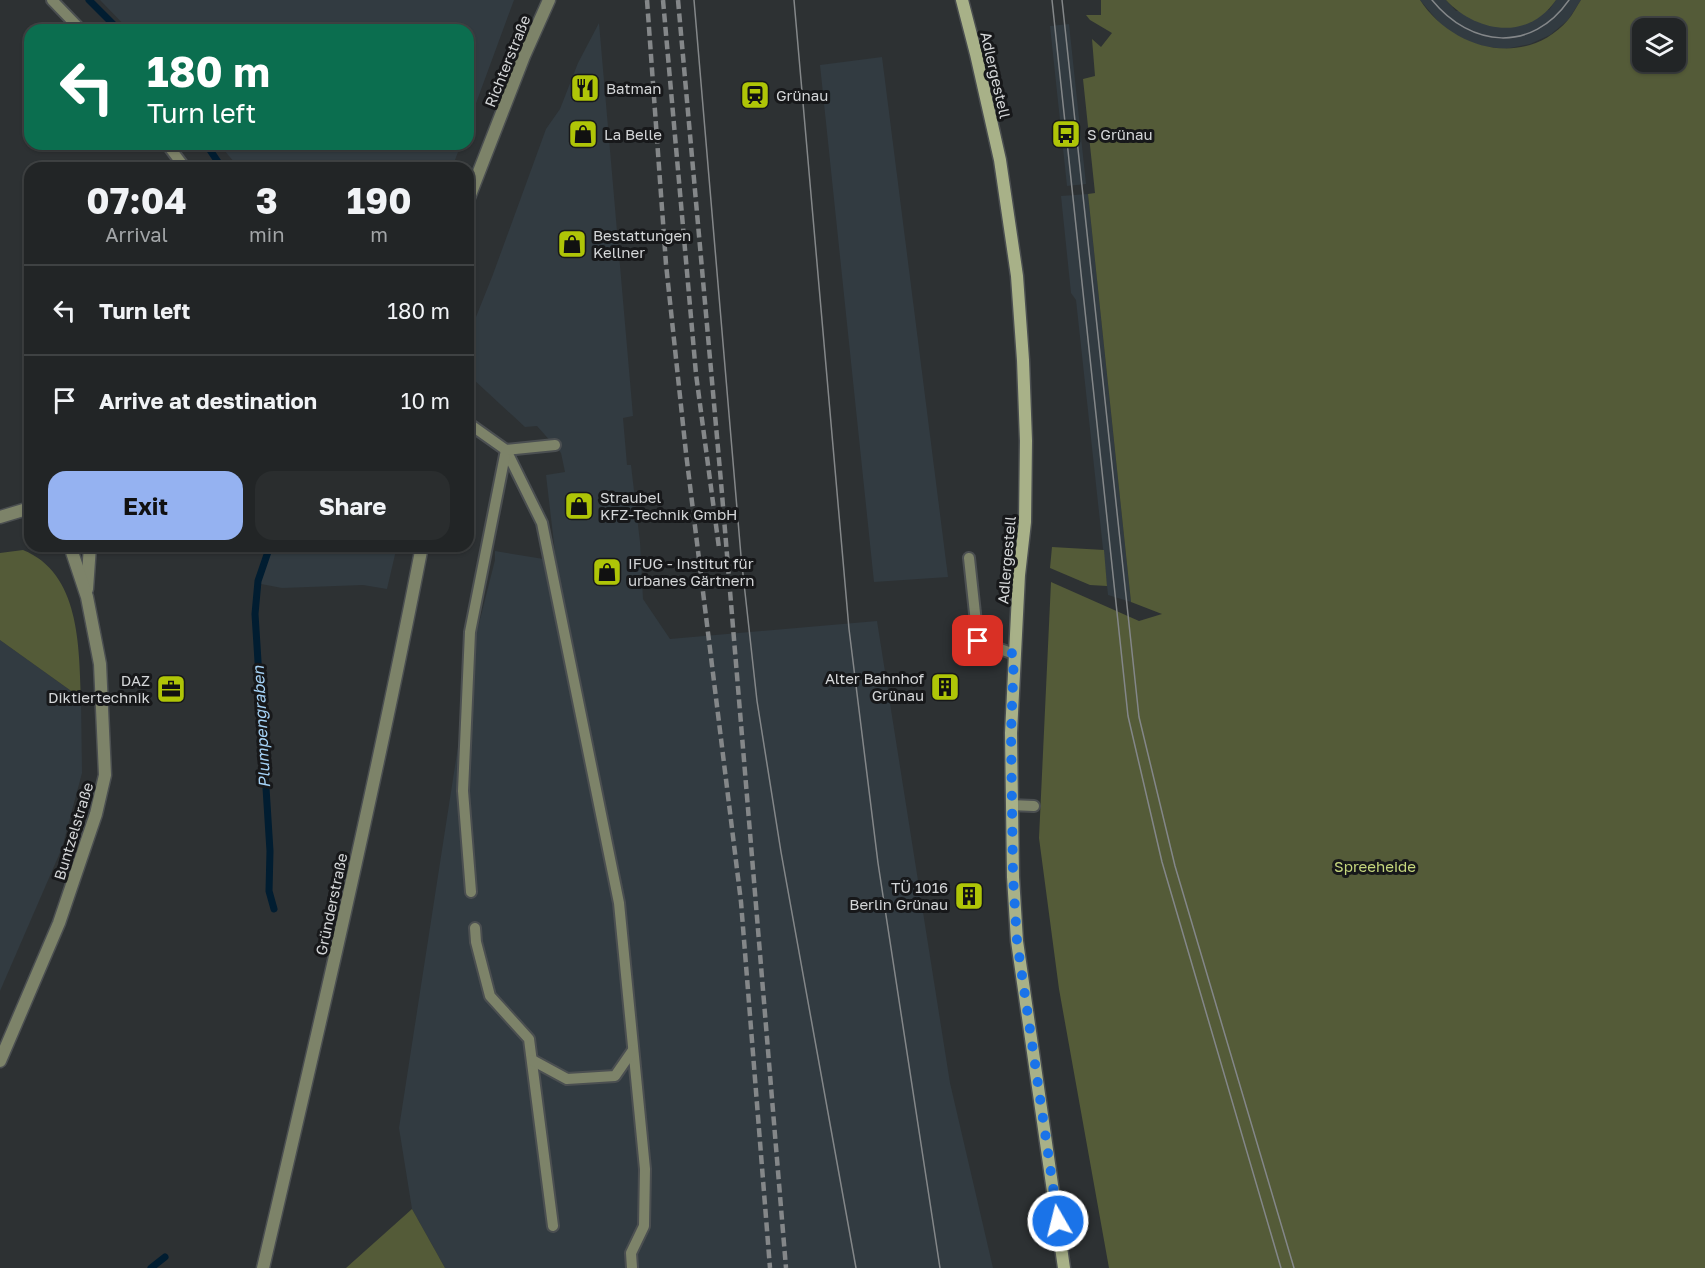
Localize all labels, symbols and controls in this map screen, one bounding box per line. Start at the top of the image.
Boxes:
street label: Richterstraße [480,12,534,110]
map controls [1632,18,1686,72]
button: layers [1632,18,1686,72]
street label: Adlergestell [977,30,1015,120]
text: 180 m [147,46,270,96]
icon: left [48,48,126,126]
restaurant icon: Batman [569,72,601,104]
place label: Batman [606,79,661,97]
station icon: Grünau [739,79,771,111]
place label: Grünau [776,86,828,104]
text: Turn left [147,97,256,129]
shop icon: La Belle [567,118,599,150]
bus stop icon: S Grünau [1050,118,1082,150]
place label: La Belle [604,125,662,143]
place label: S Grünau [1087,125,1153,143]
text: 07:04 [86,179,187,222]
text: 3 [256,179,278,222]
text: 190 [347,179,412,222]
text: Arrival [105,222,168,246]
text: min [249,222,284,246]
text: m [370,222,388,246]
place label: Bestattungen Kellner [593,226,691,261]
shop icon: Bestattungen Kellner [556,228,588,260]
icon: left [48,294,81,327]
text: Turn left [99,297,190,324]
text: 180 m [387,297,450,324]
icon: arrive [48,384,81,417]
text: Arrive at destination [99,387,317,414]
text: 10 m [401,387,450,414]
button: Exit [48,471,243,540]
button: Share [255,471,450,540]
place label: Straubel KFZ-Technik GmbH [600,488,738,523]
shop icon: Straubel KFZ-Technik GmbH [563,490,595,522]
street label: Adlergestell [993,515,1019,605]
place label: IFUG - Institut für urbanes Gärtnern [628,554,754,589]
shop icon: IFUG - Institut für urbanes Gärtnern [591,556,623,588]
pin [952,615,1003,666]
icon: arrive [961,624,994,657]
water label: Plumpengraben [248,664,274,789]
place label: Alter Bahnhof Grünau [825,669,925,704]
place label: DAZ Diktiertechnik [48,671,151,706]
building icon: Alter Bahnhof Grünau [929,671,961,703]
office icon: DAZ Diktiertechnik [155,673,187,705]
street label: Buntzelstraße [50,780,96,882]
street label: Gründerstraße [311,851,351,957]
park label: Spreeheide [1334,857,1416,875]
place label: TÜ 1016 Berlin Grünau [849,878,948,913]
building icon: TÜ 1016 Berlin Grünau [953,880,985,912]
position arrow [1026,1189,1090,1253]

